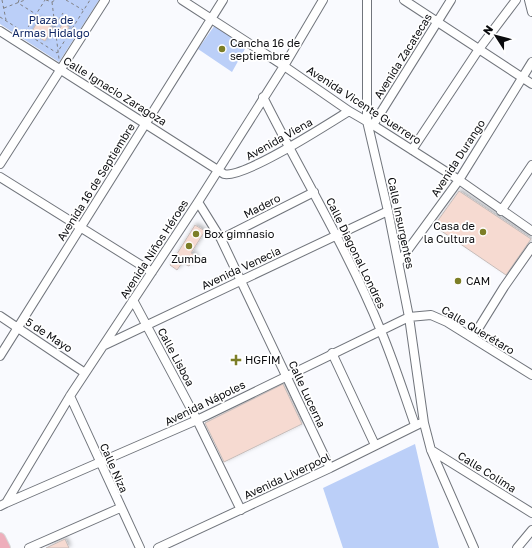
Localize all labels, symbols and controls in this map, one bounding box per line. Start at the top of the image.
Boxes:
street label: Avenida Zacatecas [371,11,434,101]
park label: Plaza de Armas Hidalgo [12,13,90,39]
north arrow [476,16,516,56]
text: N [480,23,495,37]
place label: Cancha 16 de septiembre [230,36,300,62]
marker: Cancha 16 de septiembre [217,44,227,54]
street label: Calle Ignacio Zaragoza [61,53,169,128]
street label: Avenida Vicente Guerrero [305,63,424,147]
street label: Avenida Viena [243,115,314,162]
street label: Avenida Durango [428,116,488,199]
street label: Avenida 16 de Septiembre [54,121,137,243]
street label: Calle Insurgentes [385,176,418,270]
street label: Madero [241,191,283,220]
street label: Calle Diagonal Londres [324,195,389,311]
street label: Avenida Niños Héroes [117,197,191,301]
place label: Casa de la Cultura [424,219,475,245]
place label: Box gimnasio [204,227,275,240]
marker: Casa de la Cultura [478,227,488,237]
marker: Box gimnasio [191,229,201,239]
marker: Zumba [184,241,194,251]
street label: Avenida Venecia [199,244,282,292]
place label: Zumba [171,252,207,265]
place label: CAM [466,274,490,287]
marker: CAM [453,276,463,286]
street label: Calle Querétaro [439,303,517,357]
street label: 5 de Mayo [23,315,75,355]
street label: Calle Lisboa [156,325,197,388]
place label: HGFIM [245,353,281,366]
marker: HGFIM [230,354,242,366]
street label: Calle Lucerna [286,358,329,429]
street label: Avenida Nápoles [162,377,247,428]
street label: Calle Niza [98,441,131,495]
street label: Calle Colima [456,449,519,495]
street label: Avenida Liverpool [242,450,332,501]

